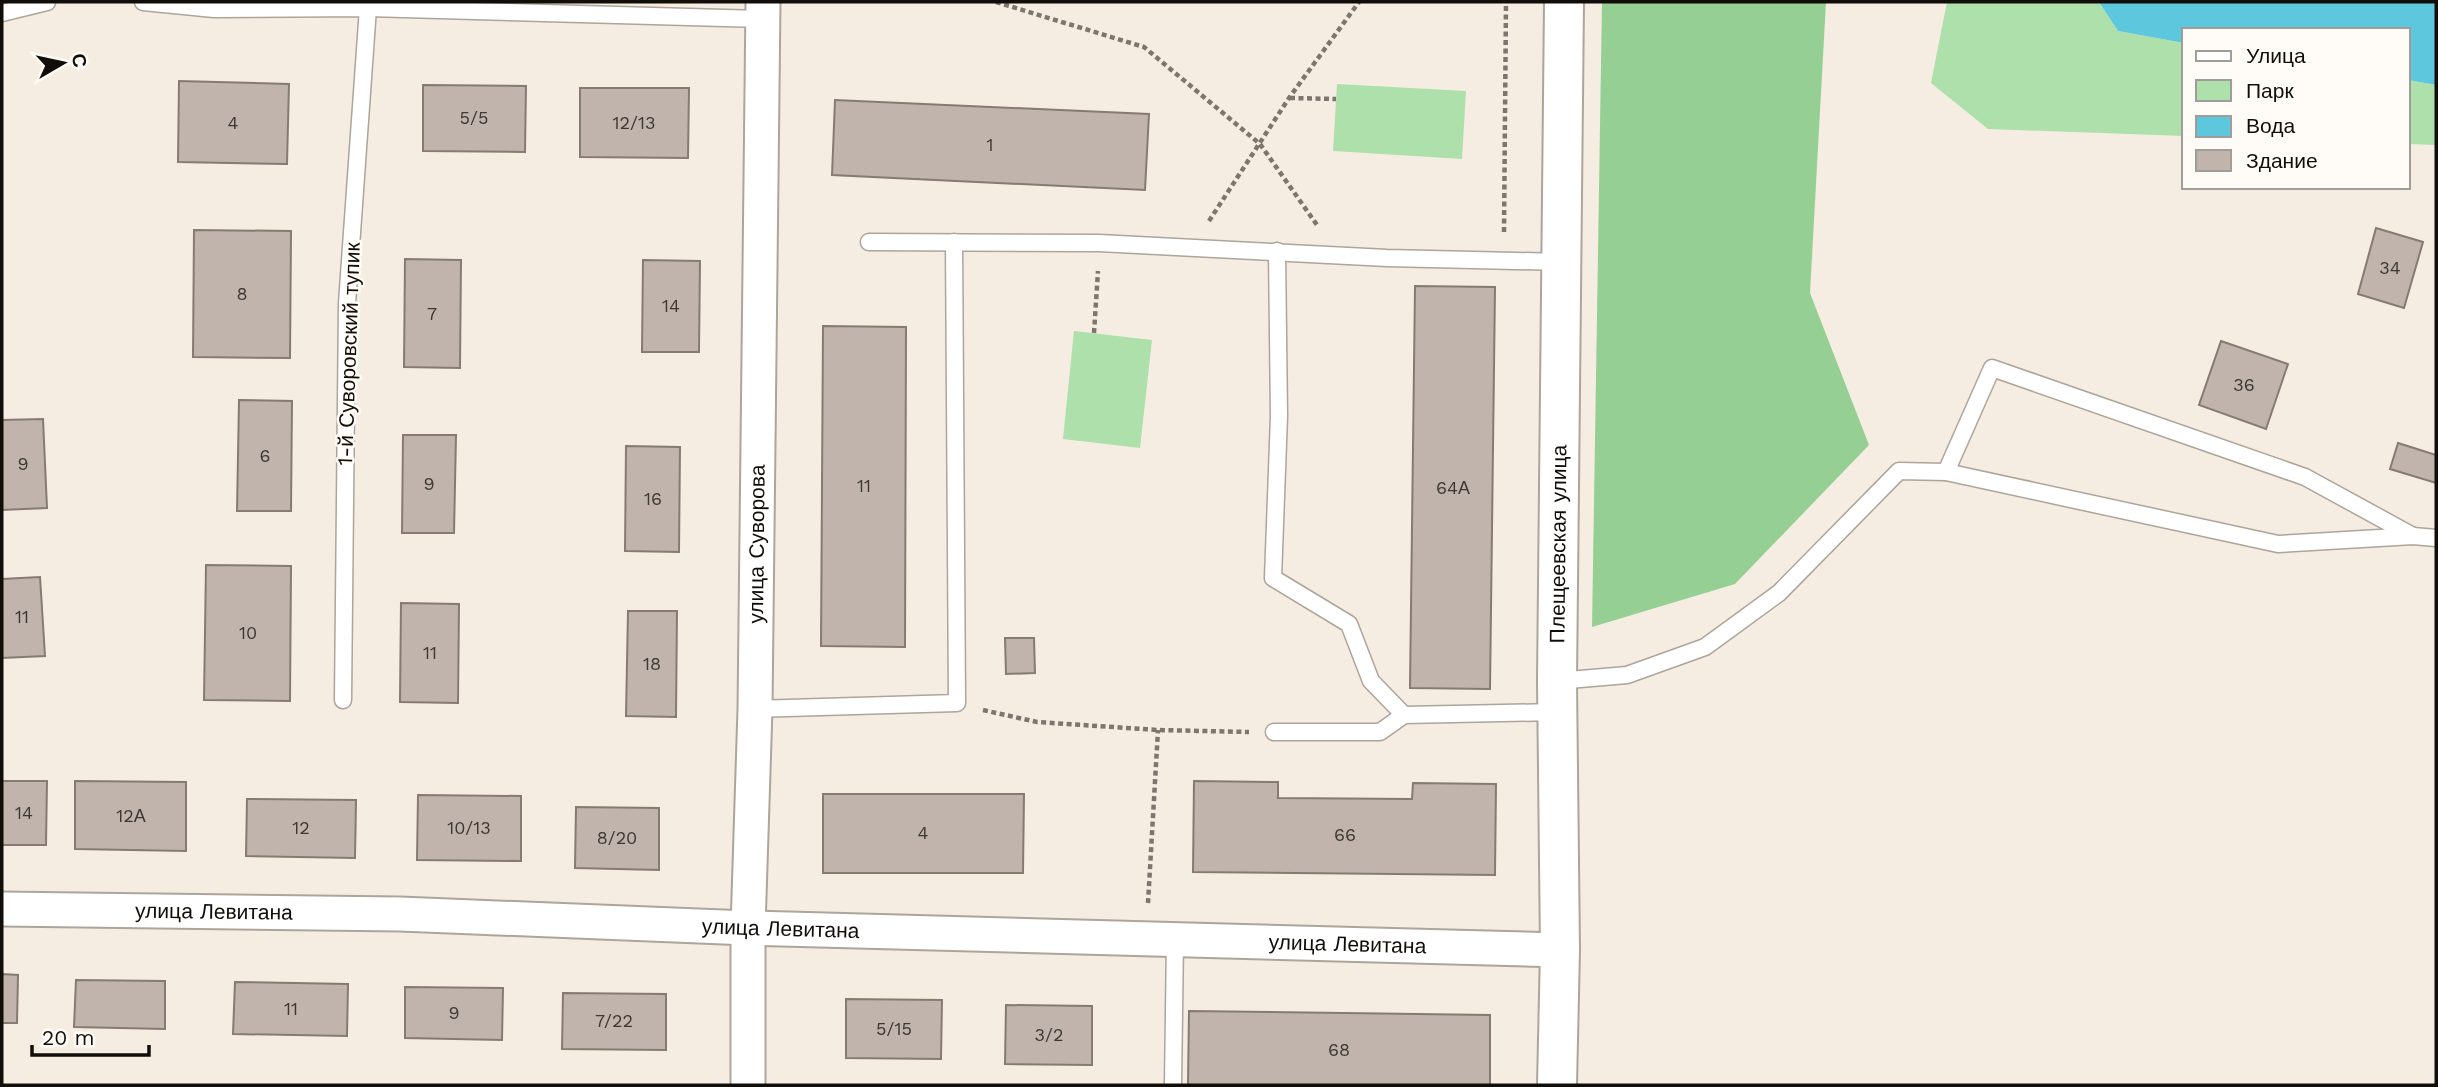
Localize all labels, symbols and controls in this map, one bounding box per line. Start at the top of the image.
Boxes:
north arrow [28,28,98,98]
legend [2182,28,2410,189]
text: Улица [2246,43,2306,68]
text: С [67,52,92,69]
text: Парк [2246,78,2294,103]
house number: 5/5 [460,107,488,128]
house number: 4 [228,112,239,133]
house number: 12/13 [613,112,655,133]
text: Вода [2246,113,2295,138]
house number: 1 [986,134,994,155]
text: Здание [2246,148,2318,173]
street label: 1-й Суворовский тупик [332,241,365,466]
house number: 34 [2379,257,2401,278]
house number: 8 [236,283,248,304]
house number: 14 [662,295,680,316]
house number: 7 [427,303,437,324]
house number: 36 [2233,374,2255,395]
street label: Плещеевская улица [1544,444,1571,643]
house number: 6 [260,445,270,466]
house number: 9 [17,453,29,474]
street label: улица Суворова [743,464,770,624]
house number: 9 [423,473,435,494]
house number: 11 [857,475,871,496]
house number: 64А [1436,477,1470,498]
house number: 16 [644,488,662,509]
house number: 11 [15,606,29,627]
house number: 10 [239,622,257,643]
house number: 11 [423,642,437,663]
house number: 18 [643,653,661,674]
house number: 14 [15,802,33,823]
house number: 12А [116,805,146,826]
house number: 12 [292,817,310,838]
house number: 10/13 [447,817,491,838]
house number: 4 [918,822,929,843]
house number: 66 [1334,824,1356,845]
house number: 8/20 [597,827,637,848]
street label: улица Левитана [135,898,293,925]
street label: улица Левитана [701,913,860,943]
street label: улица Левитана [1268,929,1427,958]
house number: 11 [284,998,298,1019]
house number: 9 [448,1002,460,1023]
house number: 7/22 [595,1010,633,1031]
scale bar [32,1014,149,1058]
house number: 5/15 [876,1018,912,1039]
house number: 3/2 [1035,1024,1063,1045]
text: 20 m [42,1025,94,1050]
house number: 68 [1328,1039,1350,1060]

